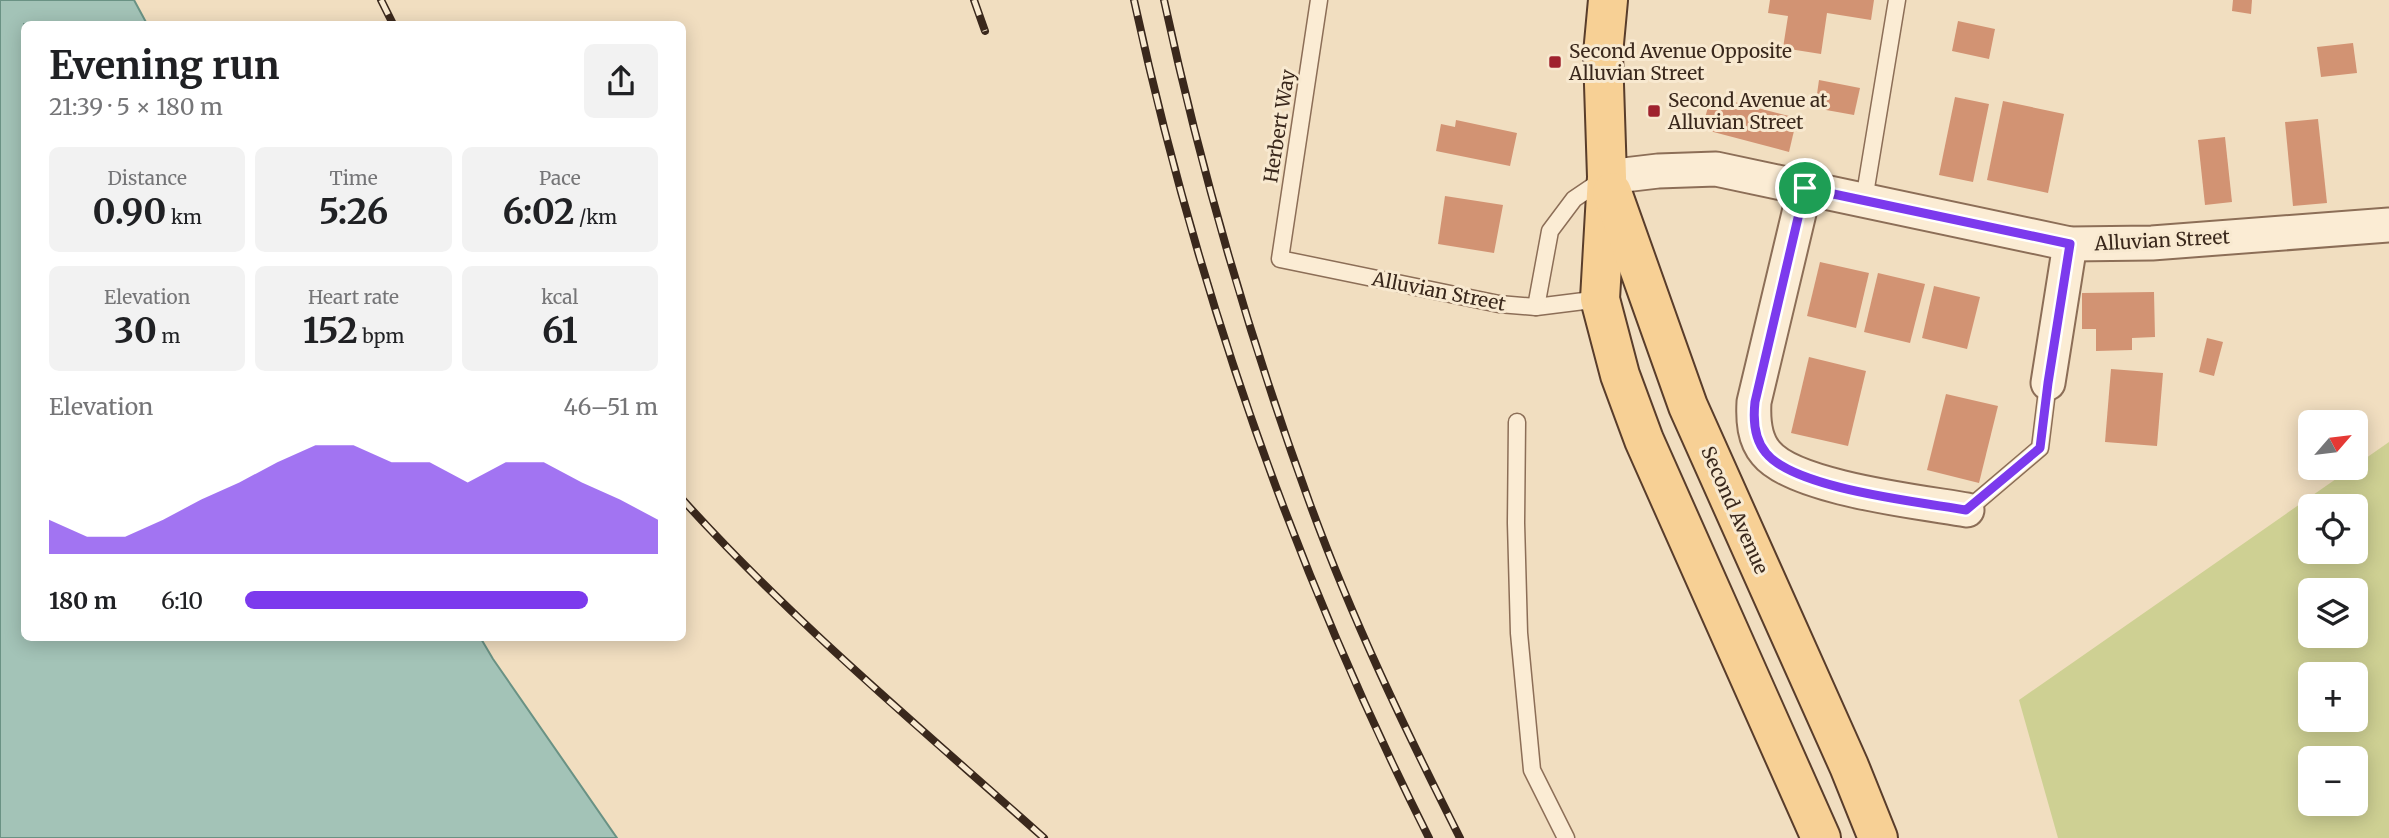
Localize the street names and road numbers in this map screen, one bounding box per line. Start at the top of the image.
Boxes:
street label: Herbert Way [1258,68,1300,184]
street label: Alluvian Street [2093,224,2231,256]
street label: Alluvian Street [1369,266,1508,316]
street label: Second Avenue [1696,442,1774,578]

